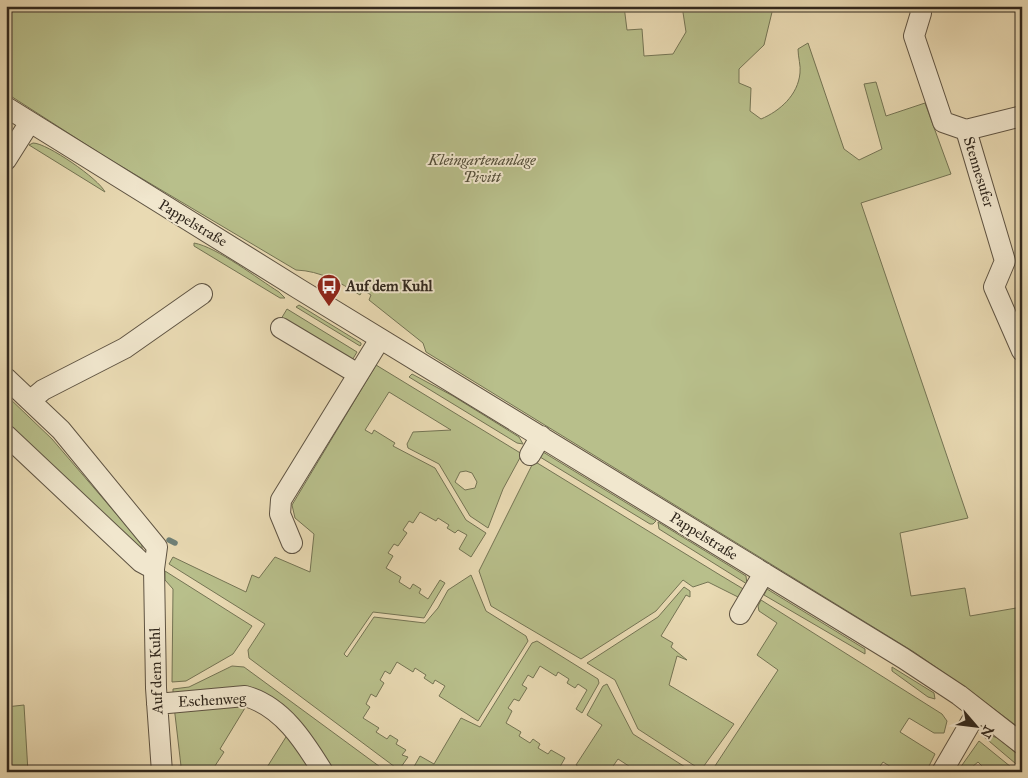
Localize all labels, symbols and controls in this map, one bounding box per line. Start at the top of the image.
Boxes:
street label: Stennesufer [960,135,998,210]
park label: Kleingartenanlage Pivitt [427,151,536,186]
street label: Pappelstraße [155,196,231,250]
bus stop icon: Auf dem Kuhl [316,273,342,307]
place label: Auf dem Kuhl [345,277,434,295]
street label: Pappelstraße [667,508,741,564]
street label: Auf dem Kuhl [145,626,167,716]
street label: Eschenweg [178,689,247,711]
north arrow [950,700,1000,750]
text: N [977,723,997,741]

